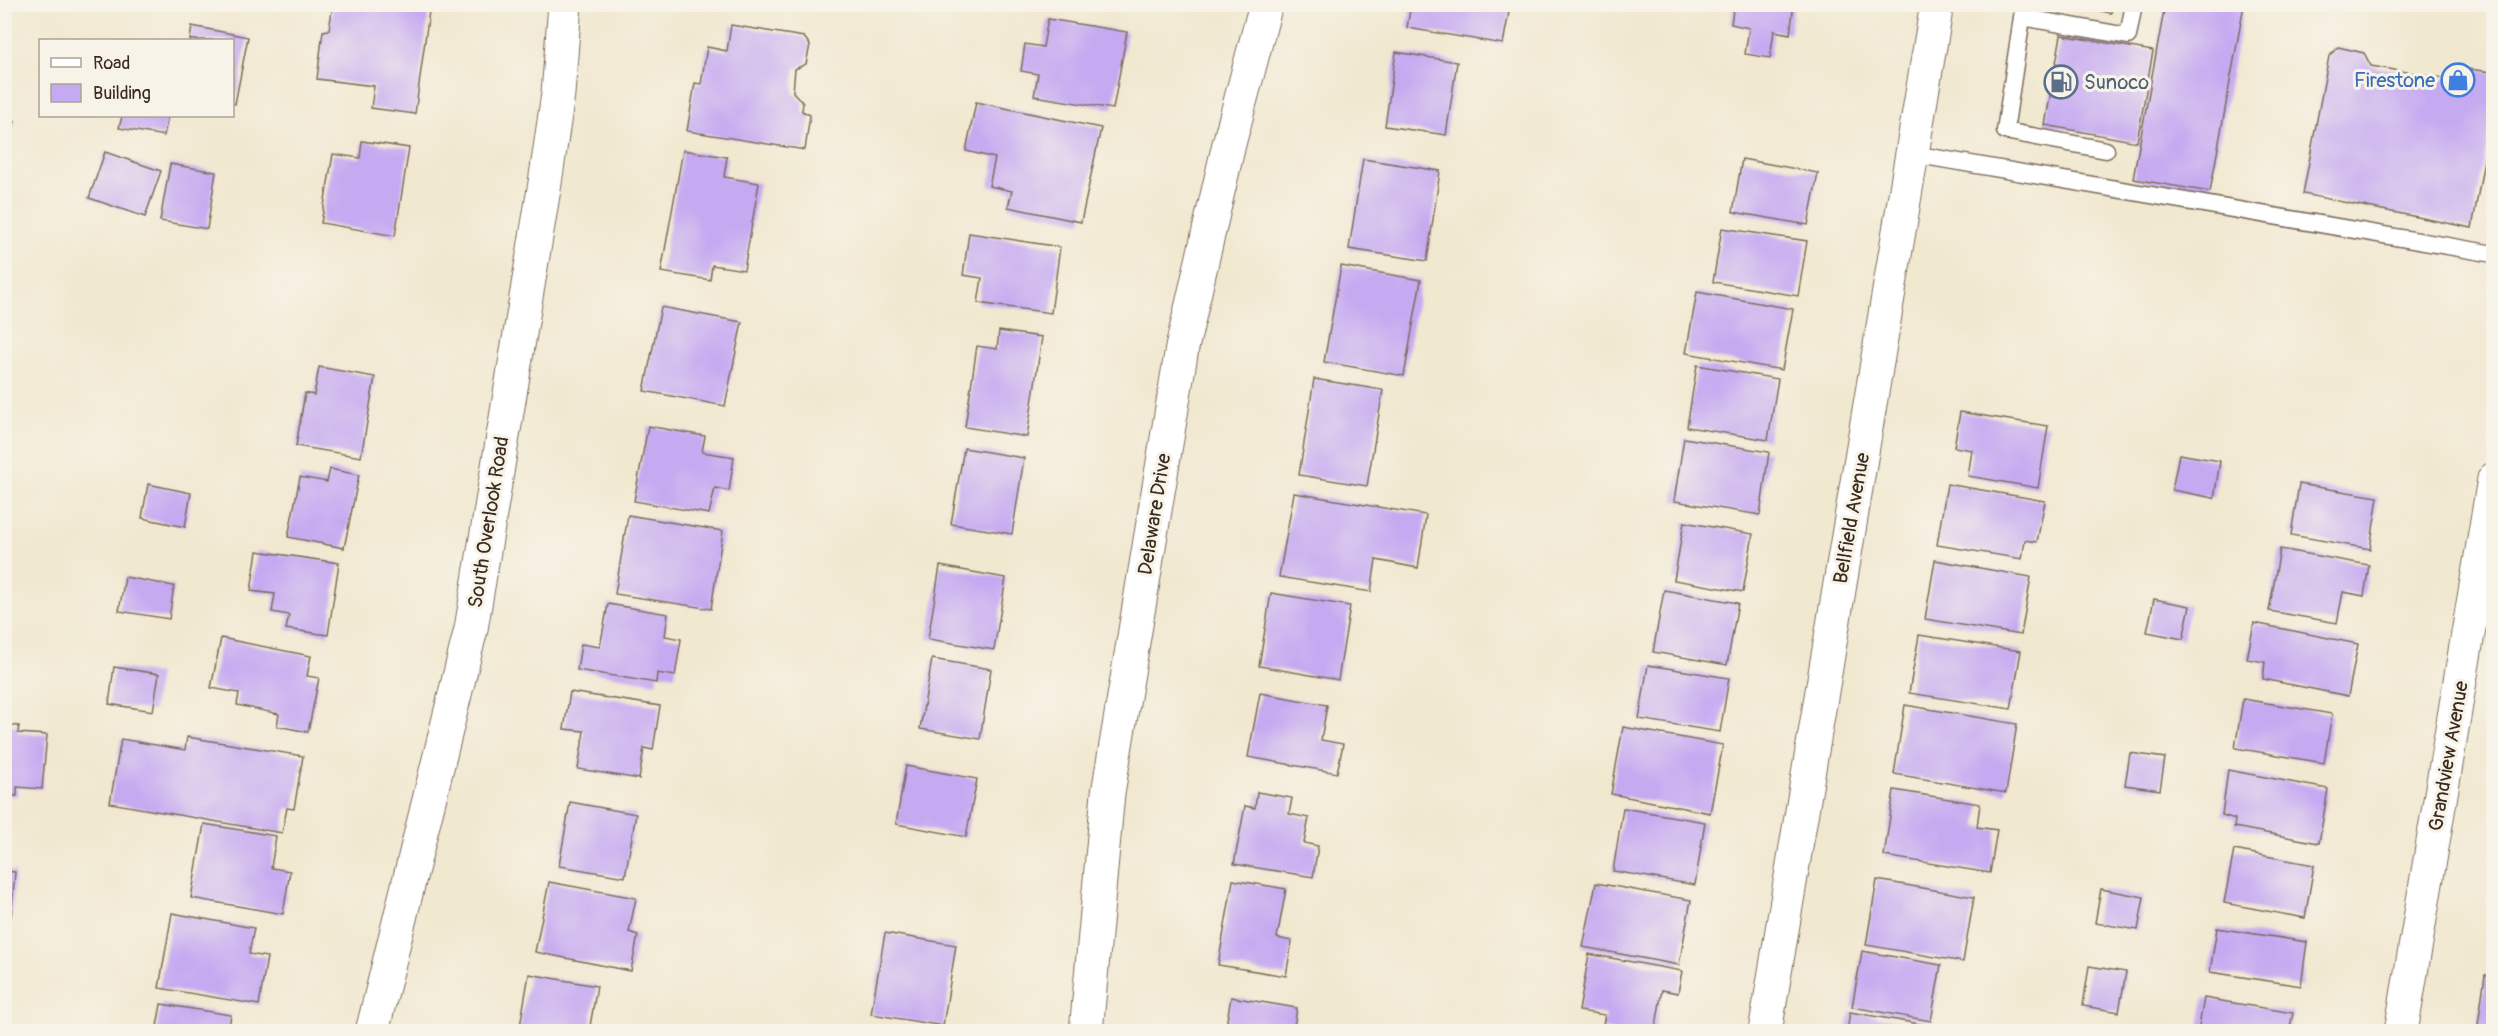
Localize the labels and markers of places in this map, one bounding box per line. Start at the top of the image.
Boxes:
shop icon: Firestone [2440,62,2476,98]
fuel station icon: Sunoco [2043,64,2079,100]
place label: Firestone [2354,68,2435,93]
place label: Sunoco [2084,70,2149,95]

